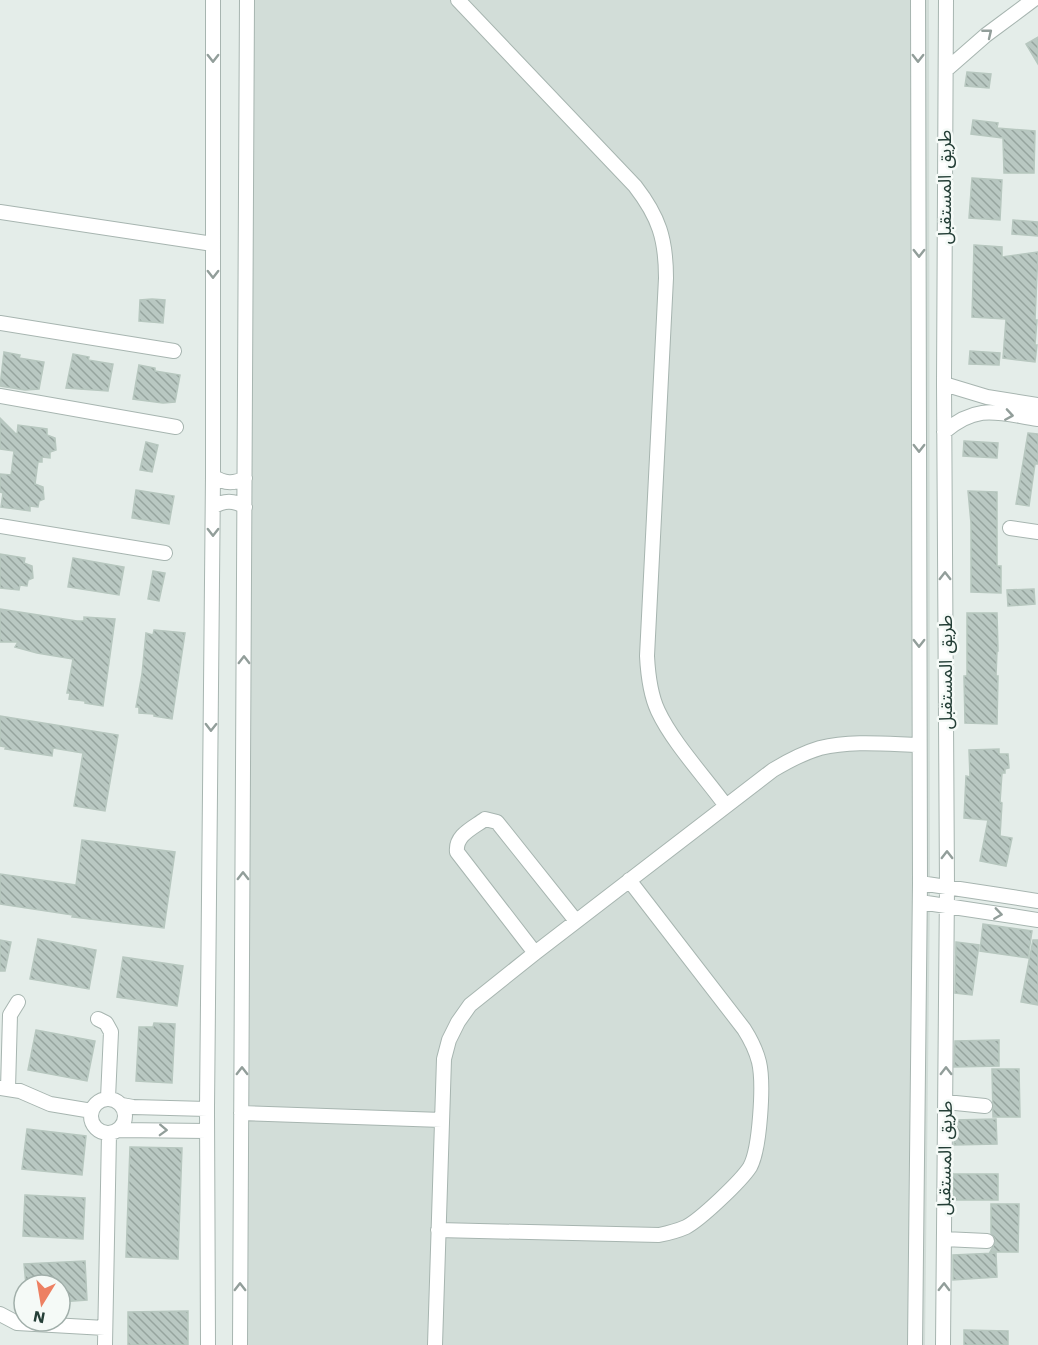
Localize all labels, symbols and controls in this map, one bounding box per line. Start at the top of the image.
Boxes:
one-way arrow [982,30,993,41]
one-way arrow [207,54,219,63]
one-way arrow [912,54,924,63]
street label: طريق المستقبل [934,130,956,244]
one-way arrow [913,249,925,258]
one-way arrow [207,270,219,279]
one-way arrow [1005,409,1014,421]
one-way arrow [913,444,925,453]
one-way arrow [206,528,219,537]
one-way arrow [939,571,951,580]
street label: طريق المستقبل [935,615,957,729]
one-way arrow [913,639,925,648]
one-way arrow [238,655,250,664]
one-way arrow [205,723,217,732]
one-way arrow [941,850,953,859]
one-way arrow [237,871,249,880]
one-way arrow [994,908,1003,920]
one-way arrow [236,1066,248,1075]
one-way arrow [940,1066,952,1075]
street label: طريق المستقبل [933,1101,957,1215]
one-way arrow [159,1123,168,1136]
north arrow [12,1273,72,1333]
one-way arrow [234,1282,246,1291]
one-way arrow [938,1282,950,1291]
text: N [32,1307,47,1328]

